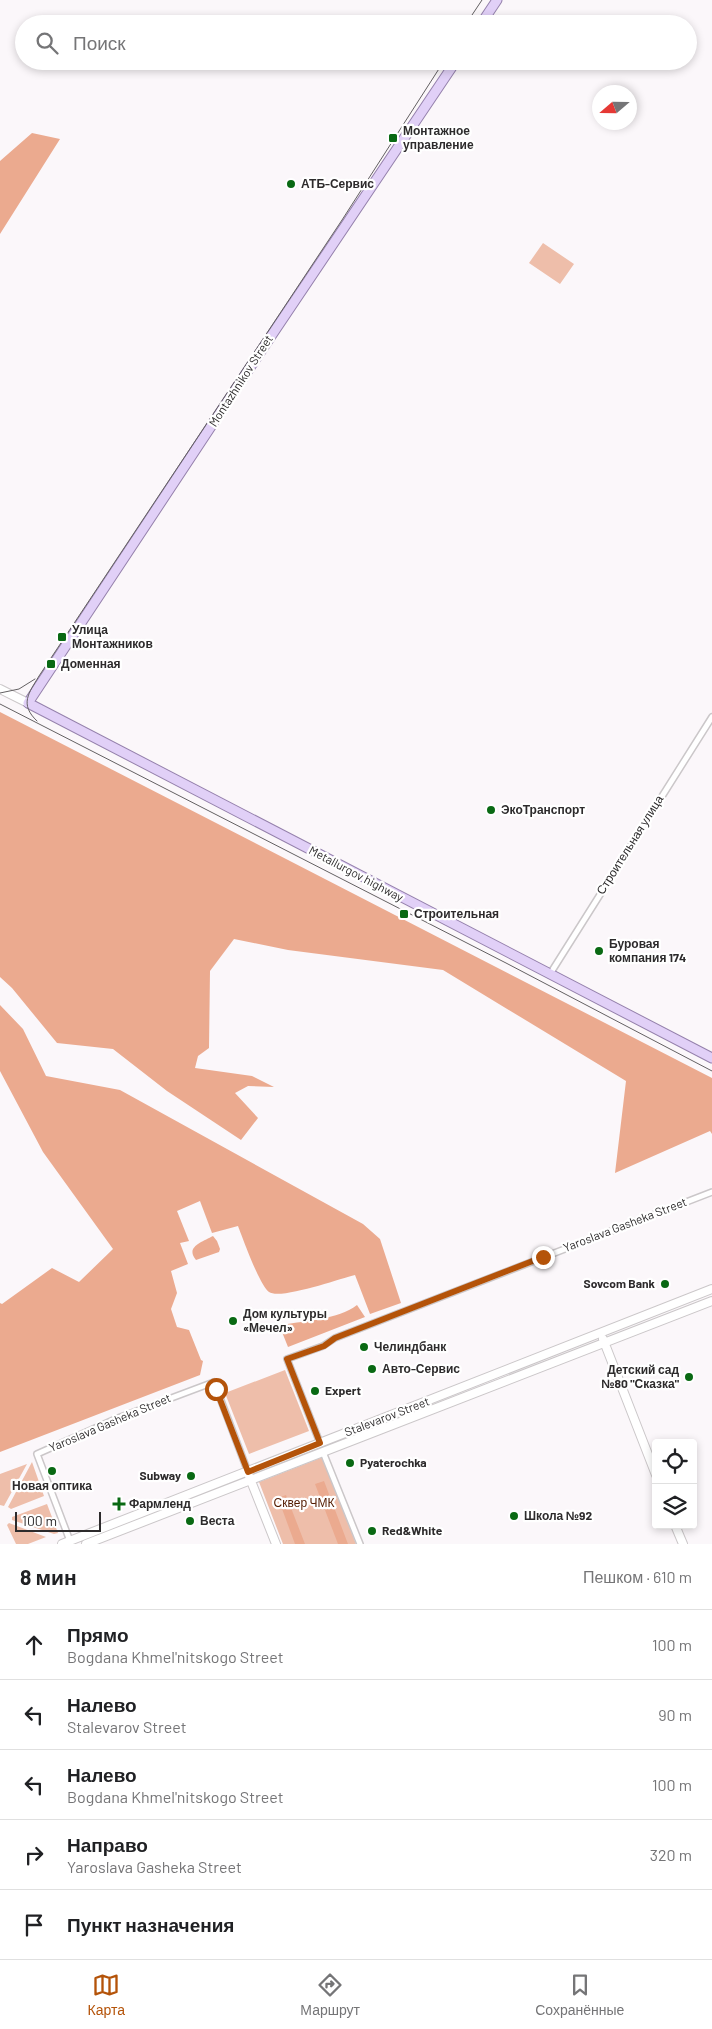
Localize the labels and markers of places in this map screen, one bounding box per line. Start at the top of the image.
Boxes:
place label: Монтажное управление [403,123,474,152]
marker: Монтажное управление [387,132,399,144]
place label: АТБ-Сервис [301,176,374,191]
marker: АТБ-Сервис [285,178,297,190]
place label: Улица Монтажников [72,622,153,650]
marker: Улица Монтажников [56,631,68,643]
place label: Доменная [61,656,121,671]
marker: Доменная [45,658,57,670]
place label: ЭкоТранспорт [501,802,585,817]
marker: ЭкоТранспорт [485,804,497,816]
place label: Строительная [414,906,499,921]
marker: Строительная [398,908,410,920]
place label: Буровая компания 174 [609,936,686,964]
marker: Буровая компания 174 [593,945,605,957]
place label: Sovcom Bank [584,1276,656,1290]
marker: Sovcom Bank [659,1278,671,1290]
place label: Дом культуры «Мечел» [243,1306,327,1334]
marker: Дом культуры «Мечел» [227,1315,239,1327]
place label: Челиндбанк [374,1339,447,1354]
marker: Челиндбанк [358,1341,370,1353]
place label: Авто-Сервис [382,1361,460,1376]
place label: Детский сад №80 "Сказка" [601,1362,680,1390]
marker: Авто-Сервис [366,1363,378,1375]
marker: Детский сад №80 "Сказка" [683,1371,695,1383]
place label: Expert [325,1383,361,1397]
marker: Expert [309,1385,321,1397]
place label: Pyaterochka [360,1455,427,1469]
marker: Pyaterochka [344,1457,356,1469]
marker: Новая оптика [46,1465,58,1477]
place label: Subway [140,1468,181,1482]
marker: Subway [185,1470,197,1482]
place label: Новая оптика [12,1478,92,1492]
place label: Фармленд [129,1496,191,1511]
marker: Фармленд [113,1498,125,1510]
place label: Школа №92 [524,1508,592,1522]
marker: Школа №92 [508,1510,520,1522]
place label: Веста [200,1513,235,1527]
marker: Веста [184,1515,196,1527]
place label: Red&White [382,1523,443,1537]
marker: Red&White [366,1525,378,1537]

